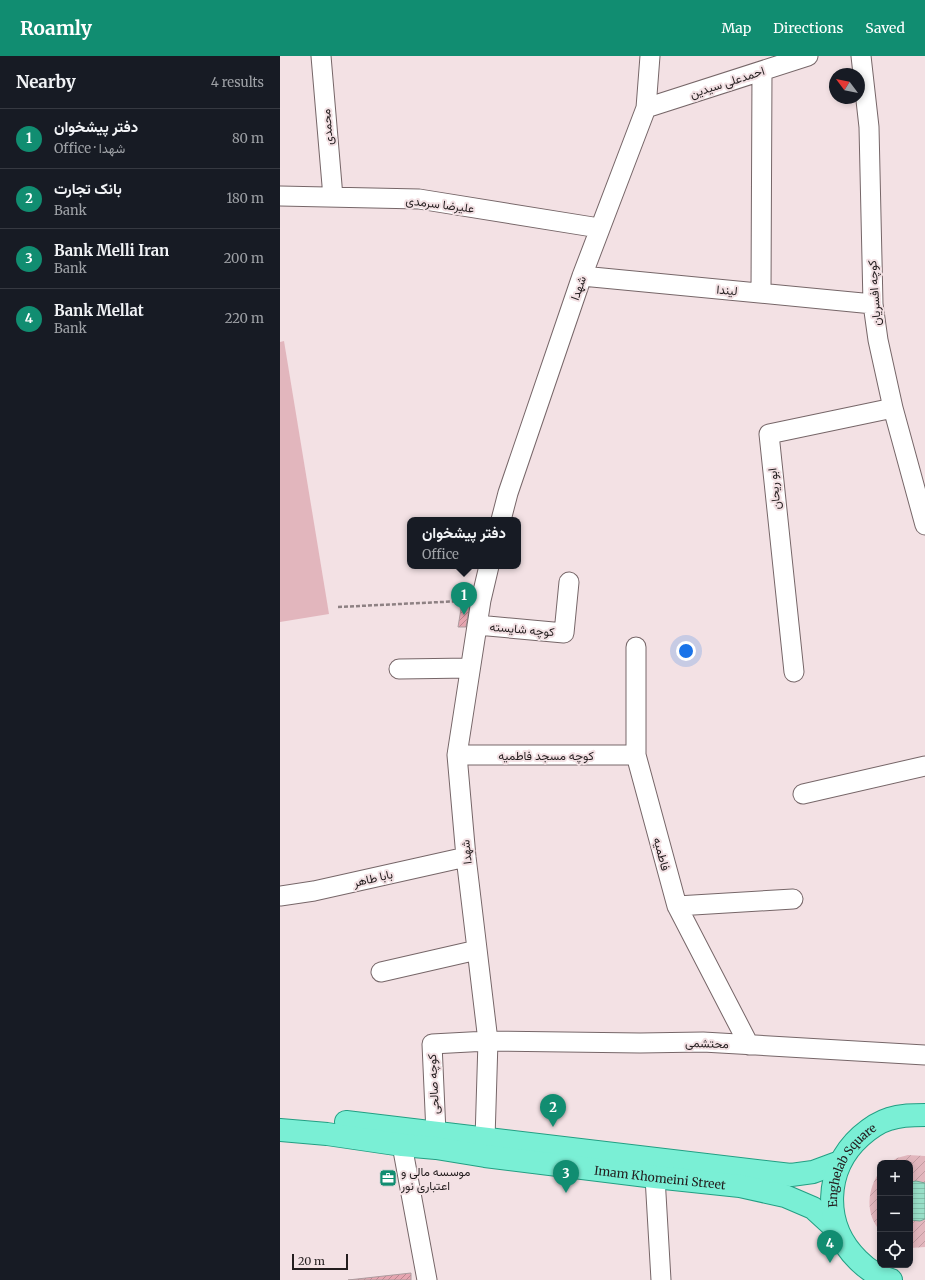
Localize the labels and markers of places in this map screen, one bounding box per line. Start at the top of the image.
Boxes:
pin: 1 [451,582,477,615]
pin: 2 [540,1094,566,1127]
pin: 3 [553,1160,579,1193]
place label: موسسه مالی و اعتباری نور [400,1164,470,1194]
office icon: موسسه مالی و اعتباری نور [378,1168,398,1188]
pin: 4 [817,1230,843,1263]

